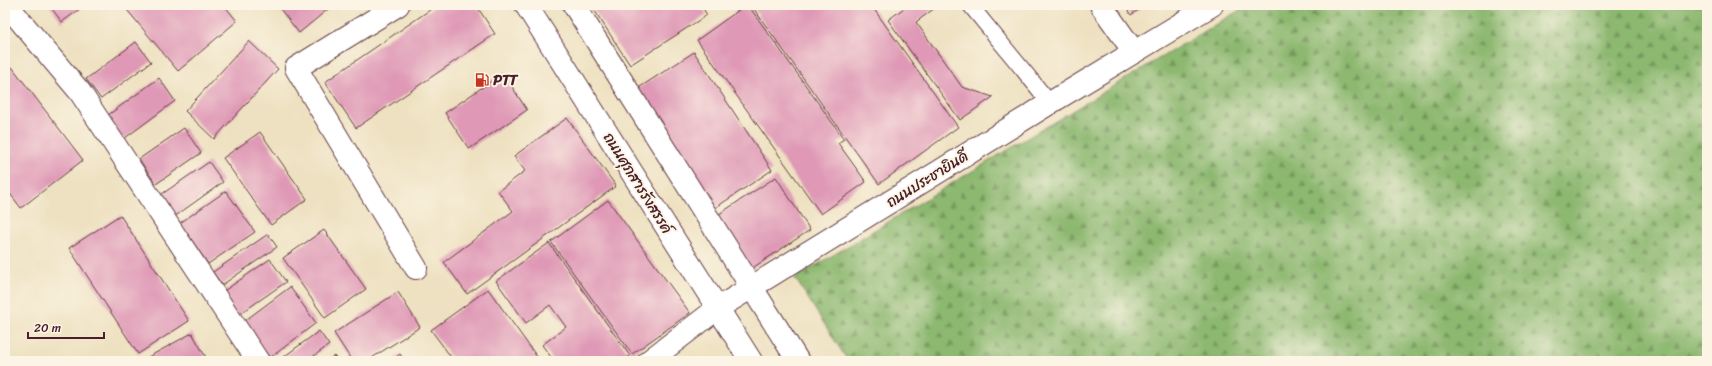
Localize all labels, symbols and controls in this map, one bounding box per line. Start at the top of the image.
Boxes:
place label: PTT [493,67,519,93]
fuel station icon: PTT [474,72,490,88]
street label: ถนนศุภสารรังสรรค์ [596,127,681,242]
street label: ถนนประชายินดี [881,142,975,215]
scale bar [28,314,104,340]
text: 20 m [34,317,61,339]

